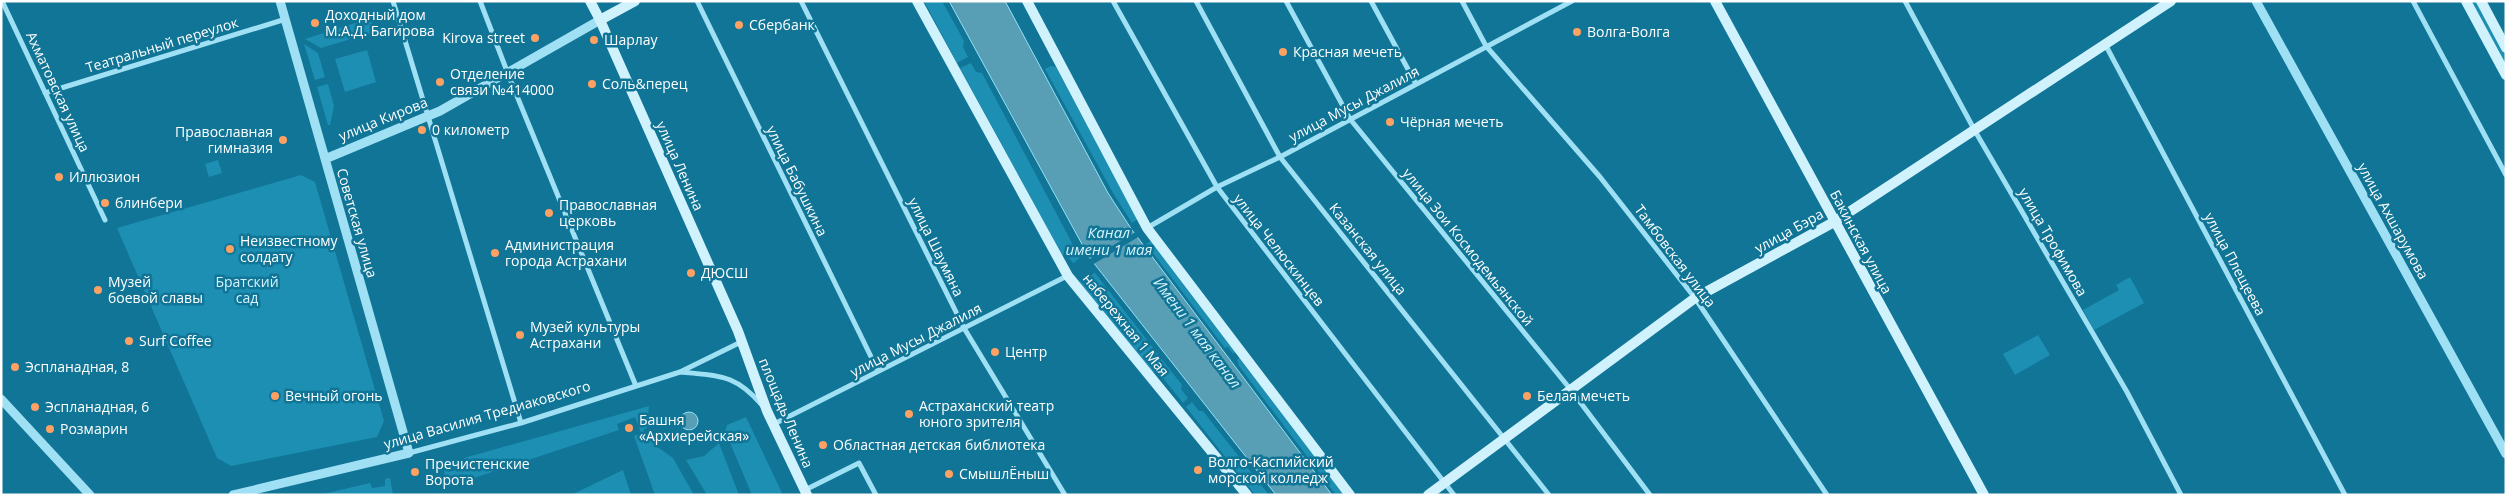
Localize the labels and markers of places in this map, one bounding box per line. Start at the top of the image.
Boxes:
place label: Доходный дом М.А.Д. Багирова [325,5,435,40]
place label: Сбербанк [749,15,816,34]
marker: Доходный дом М.А.Д. Багирова [309,17,321,29]
marker: Сбербанк [733,19,745,31]
place label: Волга-Волга [1587,22,1670,41]
marker: Волга-Волга [1571,26,1583,38]
place label: Kirova street [442,28,525,47]
place label: Шарлау [604,30,659,49]
marker: Kirova street [529,32,541,44]
marker: Шарлау [588,34,600,46]
place label: Красная мечеть [1293,42,1402,61]
marker: Красная мечеть [1277,46,1289,58]
place label: Отделение связи №414000 [450,64,554,99]
place label: Соль&перец [602,74,688,93]
marker: Отделение связи №414000 [434,76,446,88]
marker: Соль&перец [586,78,598,90]
place label: Чёрная мечеть [1400,112,1504,131]
marker: Чёрная мечеть [1384,116,1396,128]
place label: 0 километр [432,120,510,139]
place label: Православная гимназия [175,122,273,157]
marker: 0 километр [416,124,428,136]
marker: Православная гимназия [277,134,289,146]
place label: Иллюзион [69,167,140,186]
marker: Иллюзион [53,171,65,183]
place label: блинбери [115,193,183,212]
place label: Православная церковь [559,195,657,230]
marker: блинбери [99,197,111,209]
marker: Православная церковь [543,207,555,219]
place label: Неизвестному солдату [240,231,339,266]
place label: Администрация города Астрахани [505,235,627,270]
marker: Неизвестному солдату [224,243,236,255]
marker: Администрация города Астрахани [489,247,501,259]
place label: ДЮСШ [701,263,749,282]
marker: ДЮСШ [685,267,697,279]
place label: Музей боевой славы [108,272,203,307]
marker: Музей боевой славы [92,284,104,296]
place label: Музей культуры Астрахани [530,317,640,352]
marker: Музей культуры Астрахани [514,329,526,341]
place label: Surf Coffee [139,331,212,350]
marker: Surf Coffee [123,335,135,347]
place label: Центр [1005,342,1047,361]
marker: Центр [989,346,1001,358]
place label: Эспланадная, 8 [25,357,129,376]
marker: Эспланадная, 8 [9,361,21,373]
place label: Вечный огонь [285,386,383,405]
place label: Белая мечеть [1537,386,1630,405]
marker: Вечный огонь [269,390,281,402]
marker: Белая мечеть [1521,390,1533,402]
place label: Астраханский театр юного зрителя [919,396,1054,431]
place label: Эспланадная, 6 [45,397,149,416]
marker: Эспланадная, 6 [29,401,41,413]
marker: Астраханский театр юного зрителя [903,408,915,420]
place label: Башня «Архиерейская» [639,410,749,445]
place label: Розмарин [60,419,128,438]
marker: Башня «Архиерейская» [623,422,635,434]
marker: Розмарин [44,423,56,435]
place label: Областная детская библиотека [833,435,1045,454]
marker: Областная детская библиотека [817,439,829,451]
place label: Волго-Каспийский морской колледж [1208,452,1334,487]
place label: Пречистенские Ворота [425,454,530,489]
place label: СмышлЁныш [959,464,1049,483]
marker: Волго-Каспийский морской колледж [1192,464,1204,476]
marker: Пречистенские Ворота [409,466,421,478]
marker: СмышлЁныш [943,468,955,480]

